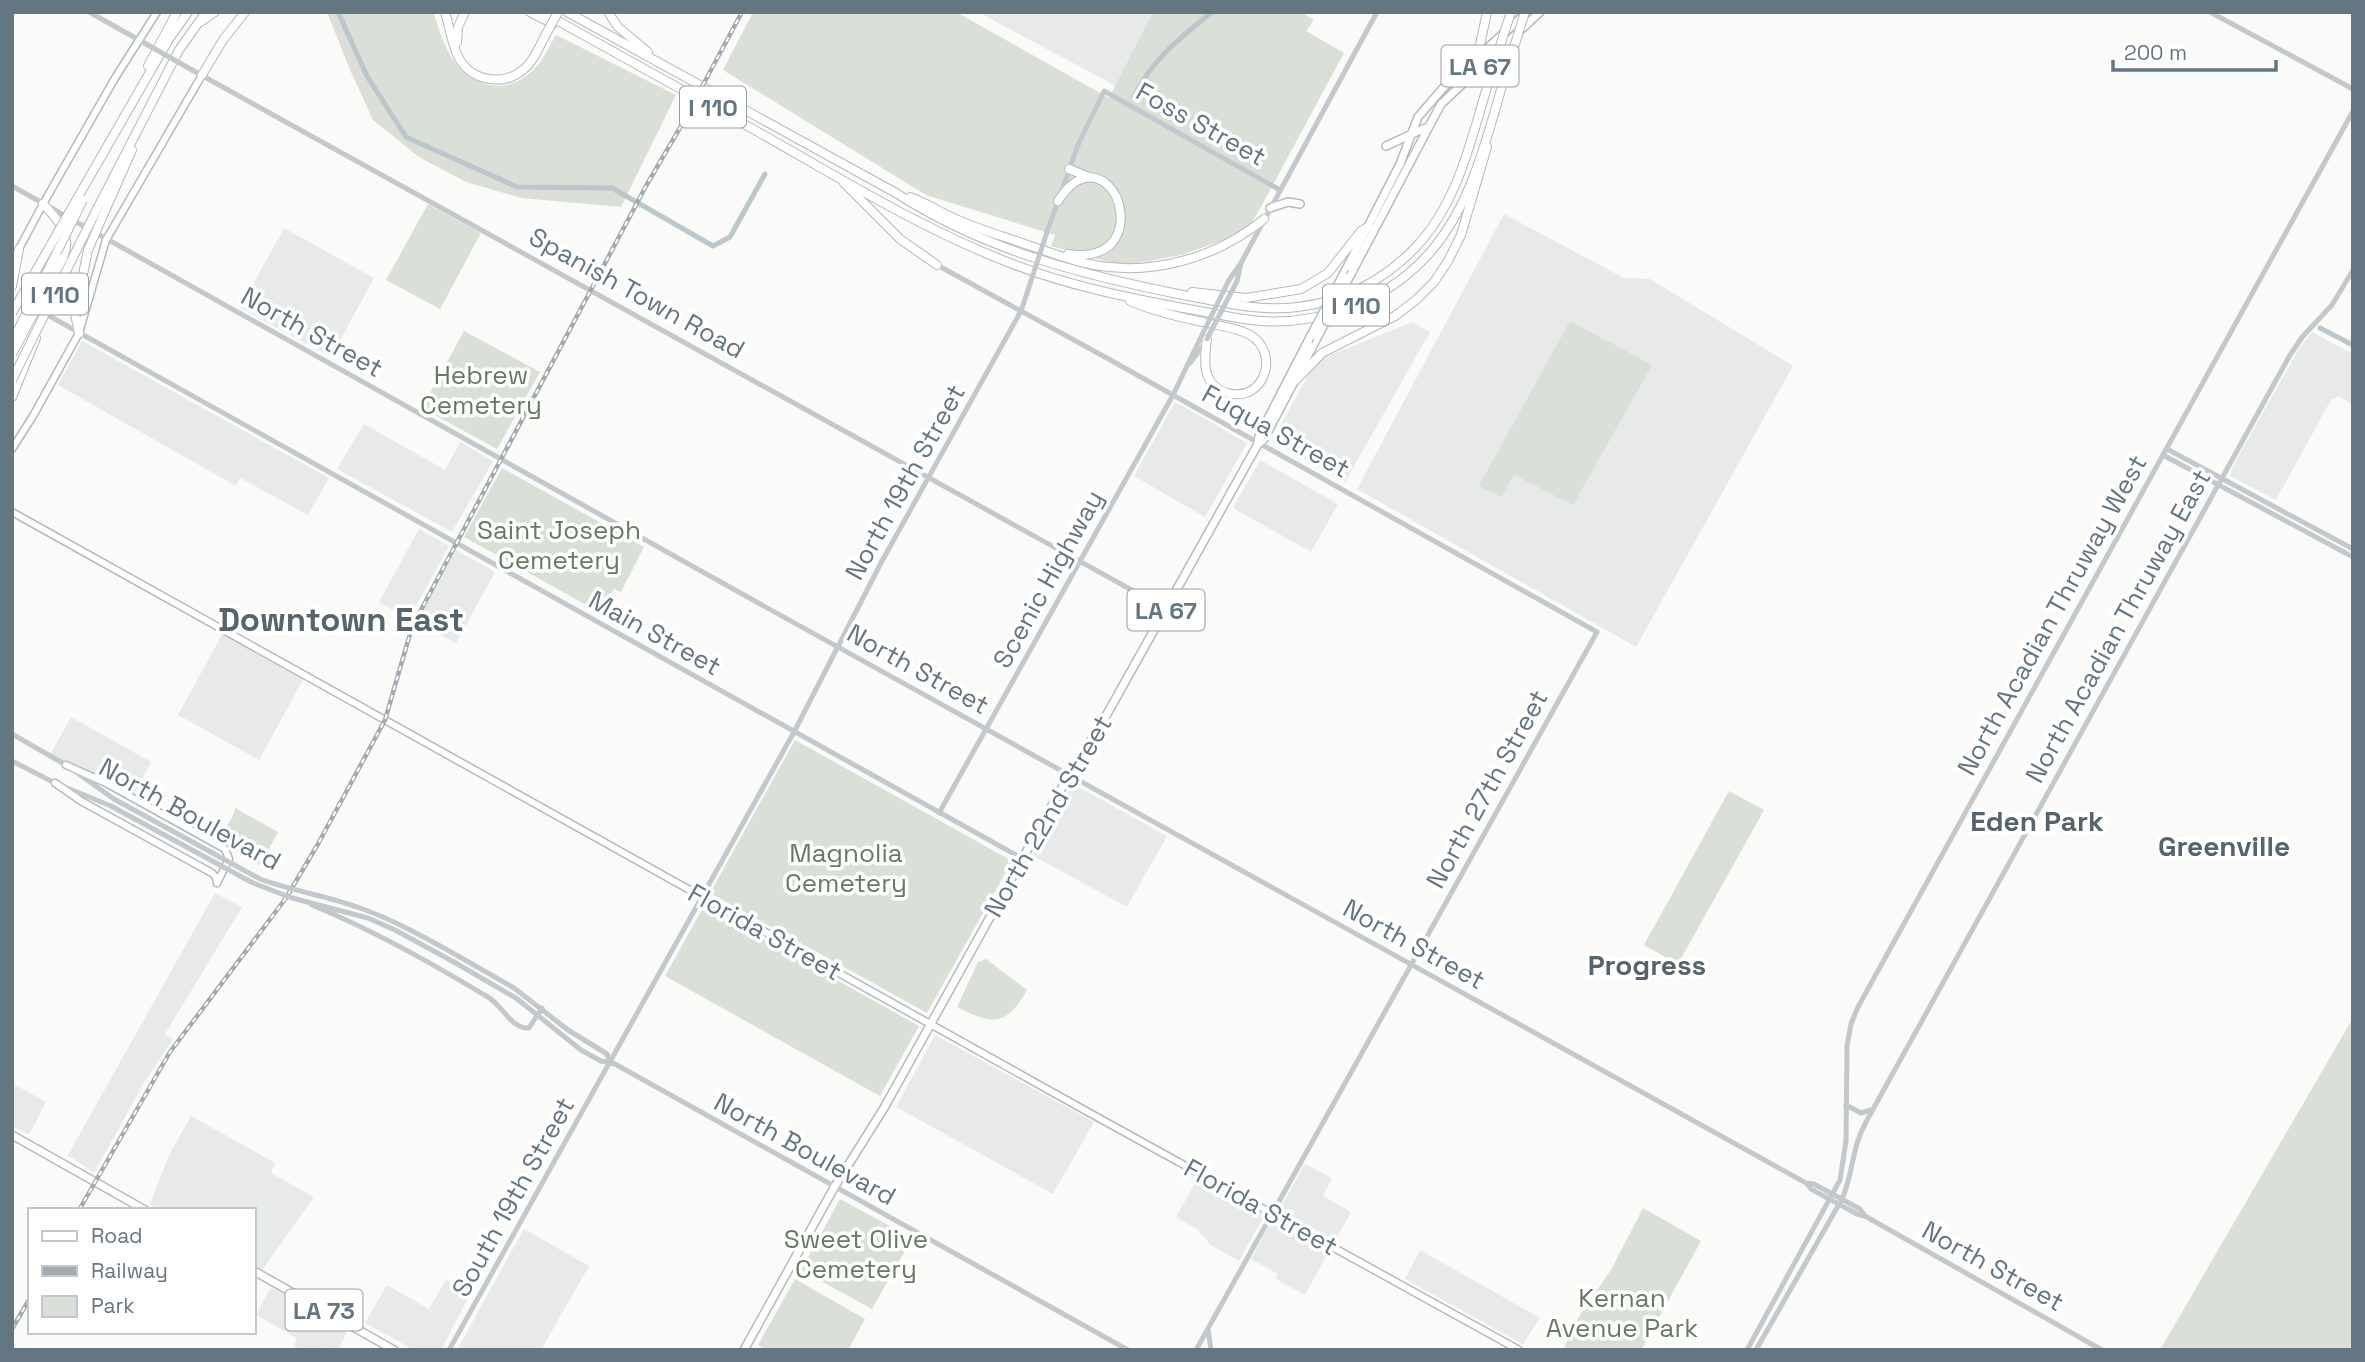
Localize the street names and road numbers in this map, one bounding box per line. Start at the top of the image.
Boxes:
road number: LA 67 [1442,46,1518,86]
street label: Foss Street [1130,74,1272,174]
road number: I 110 [680,86,746,128]
street label: Spanish Town Road [523,220,751,366]
road number: I 110 [22,274,88,314]
street label: North Street [235,279,389,385]
road number: I 110 [1323,284,1389,326]
street label: Fuqua Street [1196,376,1356,486]
street label: North 19th Street [837,378,973,586]
street label: North Acadian Thruway West [1949,449,2155,781]
street label: North Acadian Thruway East [2017,463,2219,789]
street label: Scenic Highway [985,484,1111,674]
street label: Main Street [583,583,727,683]
road number: LA 67 [1128,590,1204,630]
street label: North Street [841,616,995,722]
street label: North 27th Street [1418,684,1556,894]
street label: North 22nd Street [976,709,1120,923]
street label: North Boulevard [93,750,287,878]
street label: Florida Street [682,876,848,988]
street label: North Street [1337,891,1491,997]
street label: North Boulevard [708,1085,902,1213]
street label: South 19th Street [444,1091,582,1303]
street label: Florida Street [1178,1151,1344,1263]
street label: North Street [1916,1213,2070,1319]
road number: LA 73 [286,1290,362,1330]

